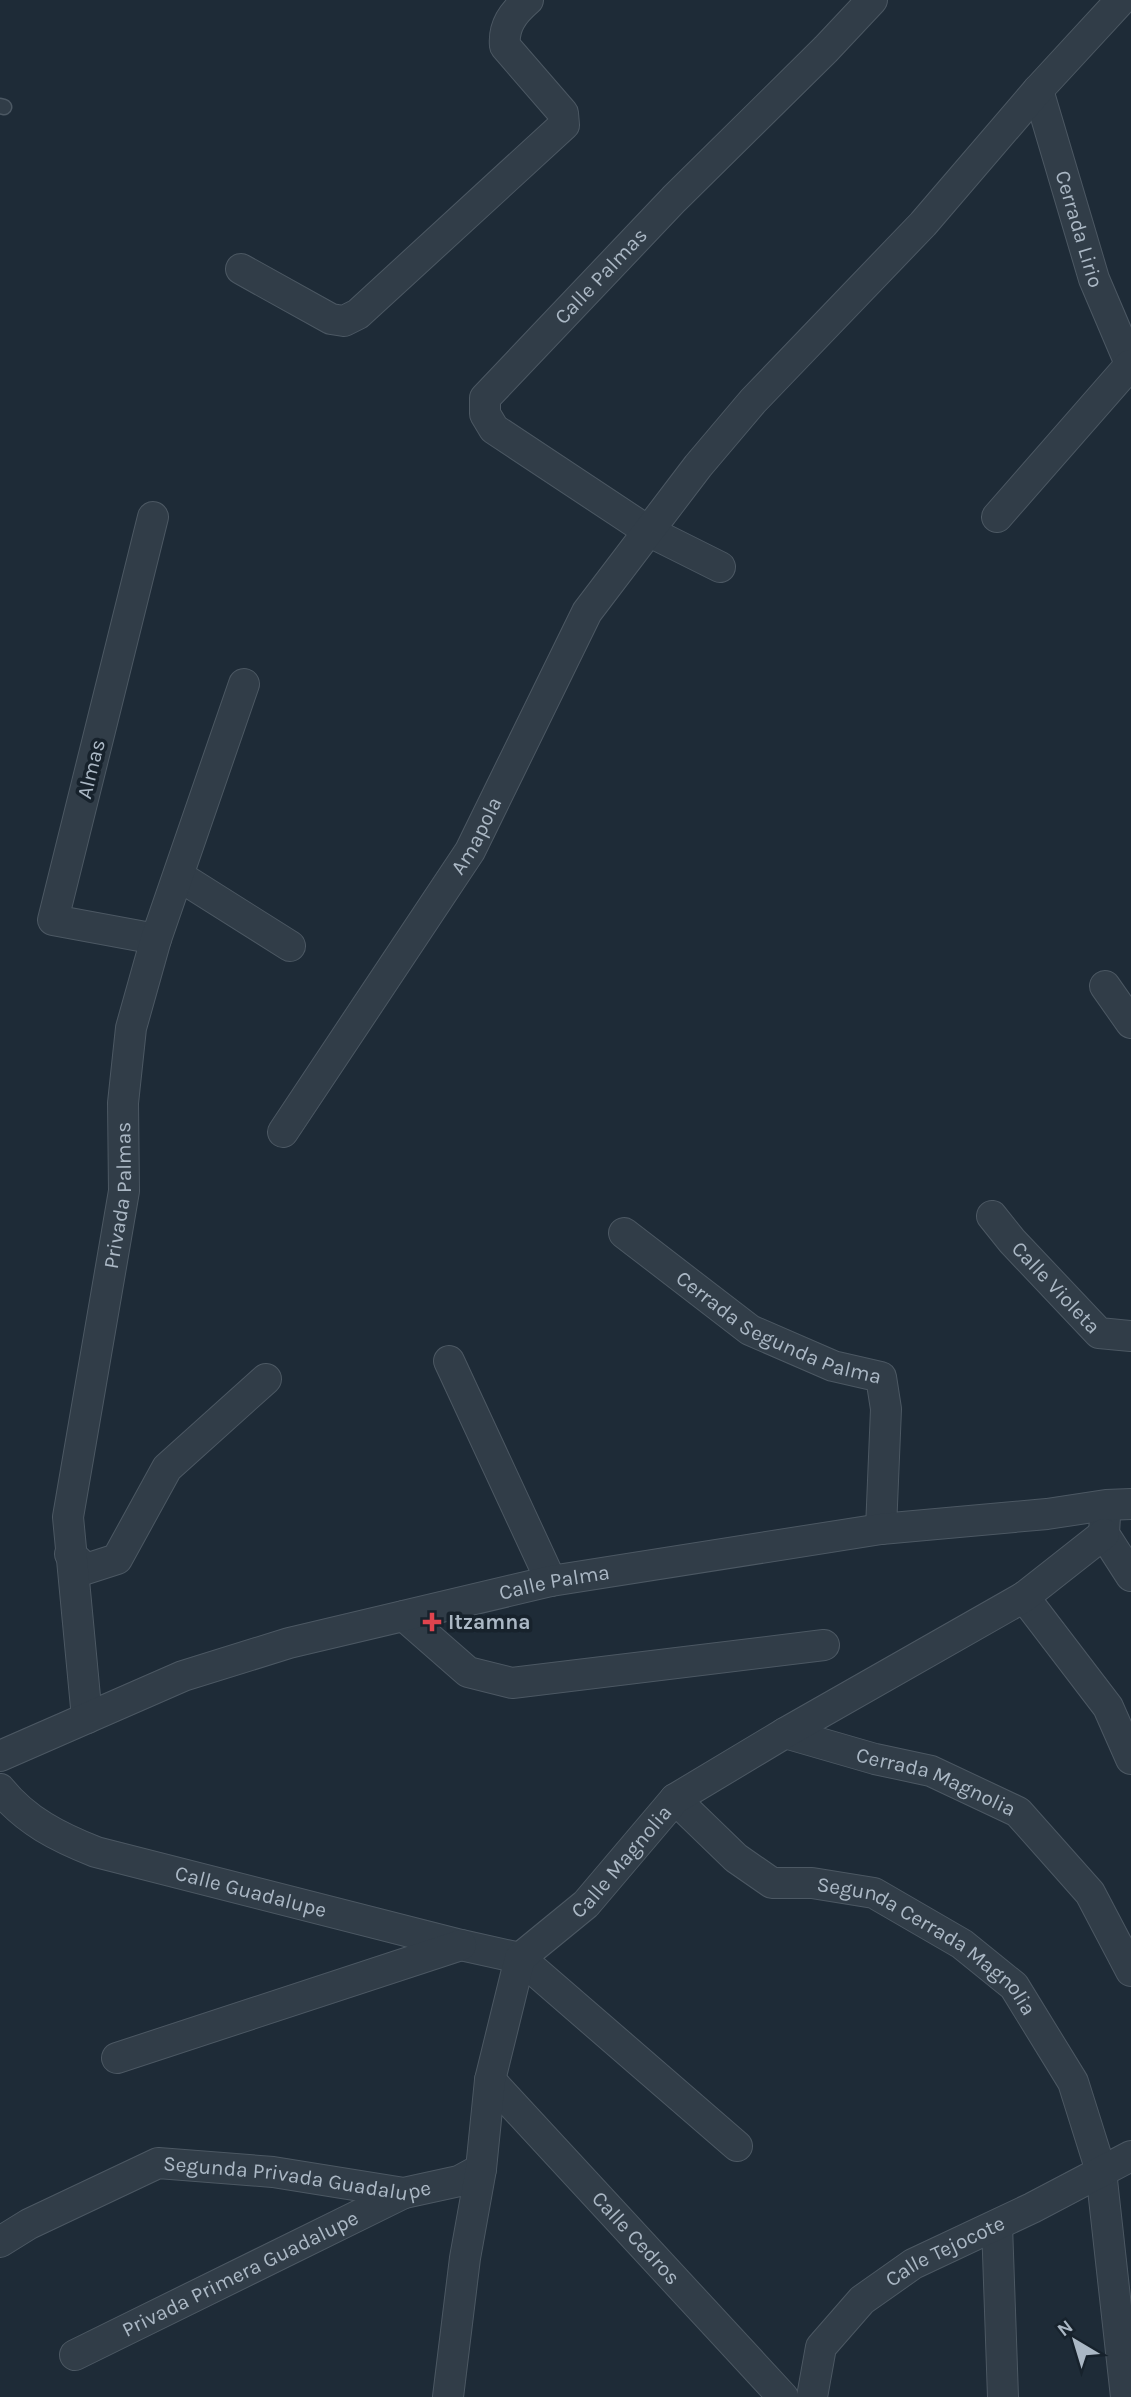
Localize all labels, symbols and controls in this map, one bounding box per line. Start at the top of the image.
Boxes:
street label: Cerrada Lirio [1051,168,1108,291]
street label: Calle Palmas [550,223,652,329]
street label: Almas [72,737,110,801]
street label: Amapola [446,793,507,879]
street label: Privada Palmas [99,1122,136,1271]
street label: Calle Violeta [1007,1236,1105,1339]
street label: Cerrada Segunda Palma [672,1266,884,1389]
street label: Calle Palma [497,1560,611,1605]
place label: Itzamna [448,1610,531,1634]
marker: Itzamna [422,1612,442,1632]
street label: Cerrada Magnolia [853,1742,1020,1821]
street label: Calle Magnolia [566,1800,676,1923]
street label: Calle Guadalupe [173,1861,329,1922]
street label: Segunda Cerrada Magnolia [815,1872,1041,2020]
street label: Segunda Privada Guadalupe [162,2151,433,2205]
street label: Calle Cedros [587,2186,685,2289]
street label: Privada Primera Guadalupe [118,2205,362,2342]
street label: Calle Tejocote [881,2211,1008,2292]
north arrow [1040,2306,1110,2376]
text: N [1053,2316,1077,2341]

